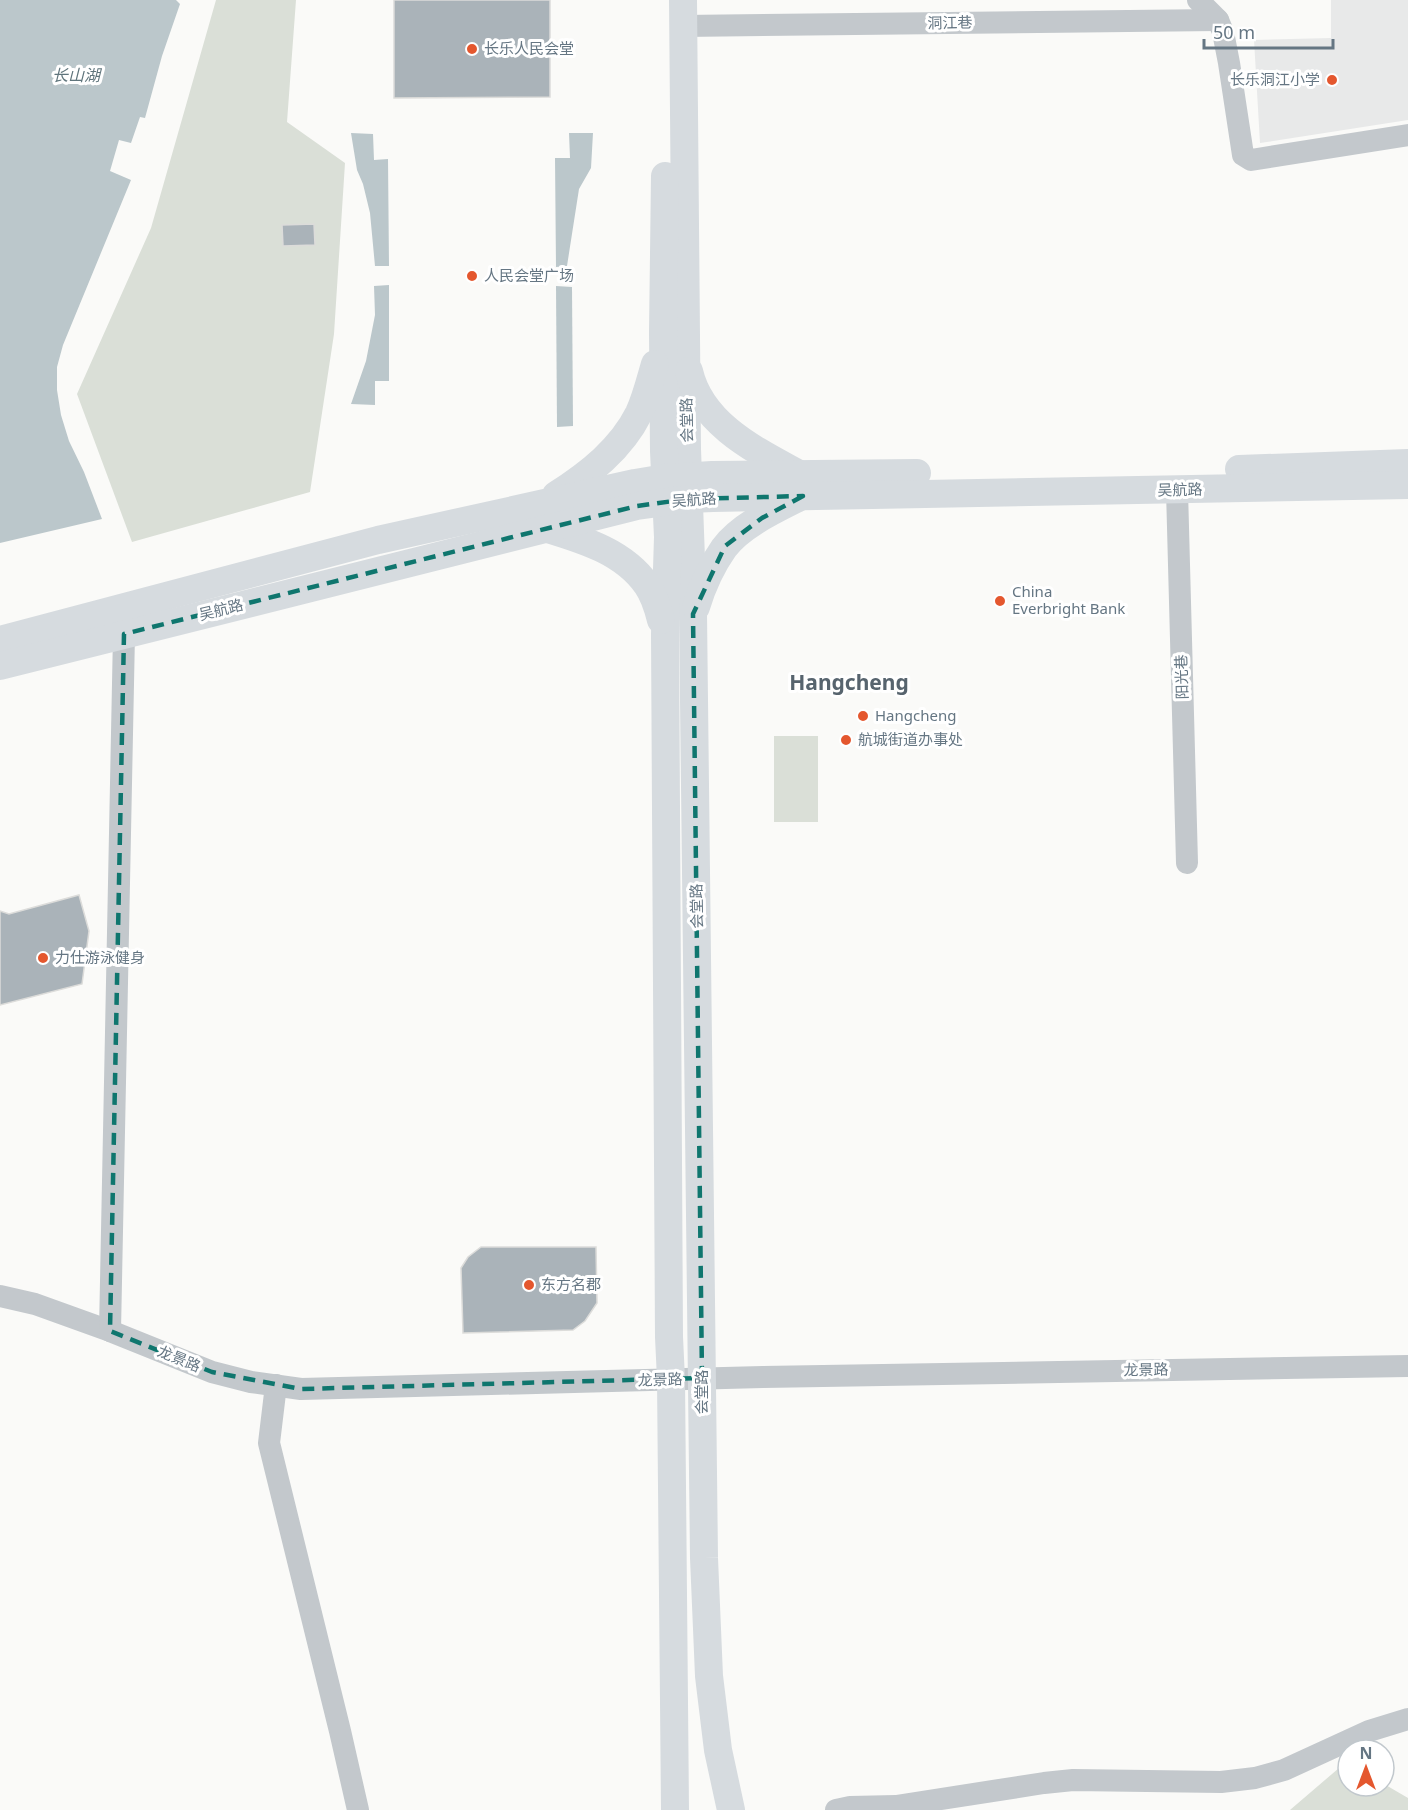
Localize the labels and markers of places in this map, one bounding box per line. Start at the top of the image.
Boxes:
place label: 长乐人民会堂 [484,38,574,58]
marker: 长乐人民会堂 [465,42,479,56]
place label: 长乐洞江小学 [1230,69,1320,89]
marker: 长乐洞江小学 [1325,73,1339,87]
place label: 人民会堂广场 [484,265,574,285]
marker: 人民会堂广场 [465,269,479,283]
place label: China Everbright Bank [1012,581,1125,618]
marker: China Everbright Bank [993,594,1007,608]
place label: Hangcheng [875,705,956,725]
marker: Hangcheng [856,709,870,723]
place label: 航城街道办事处 [858,729,963,749]
marker: 航城街道办事处 [839,733,853,747]
place label: 力仕游泳健身 [55,947,145,967]
marker: 力仕游泳健身 [36,951,50,965]
place label: 东方名郡 [541,1274,601,1294]
marker: 东方名郡 [522,1278,536,1292]

